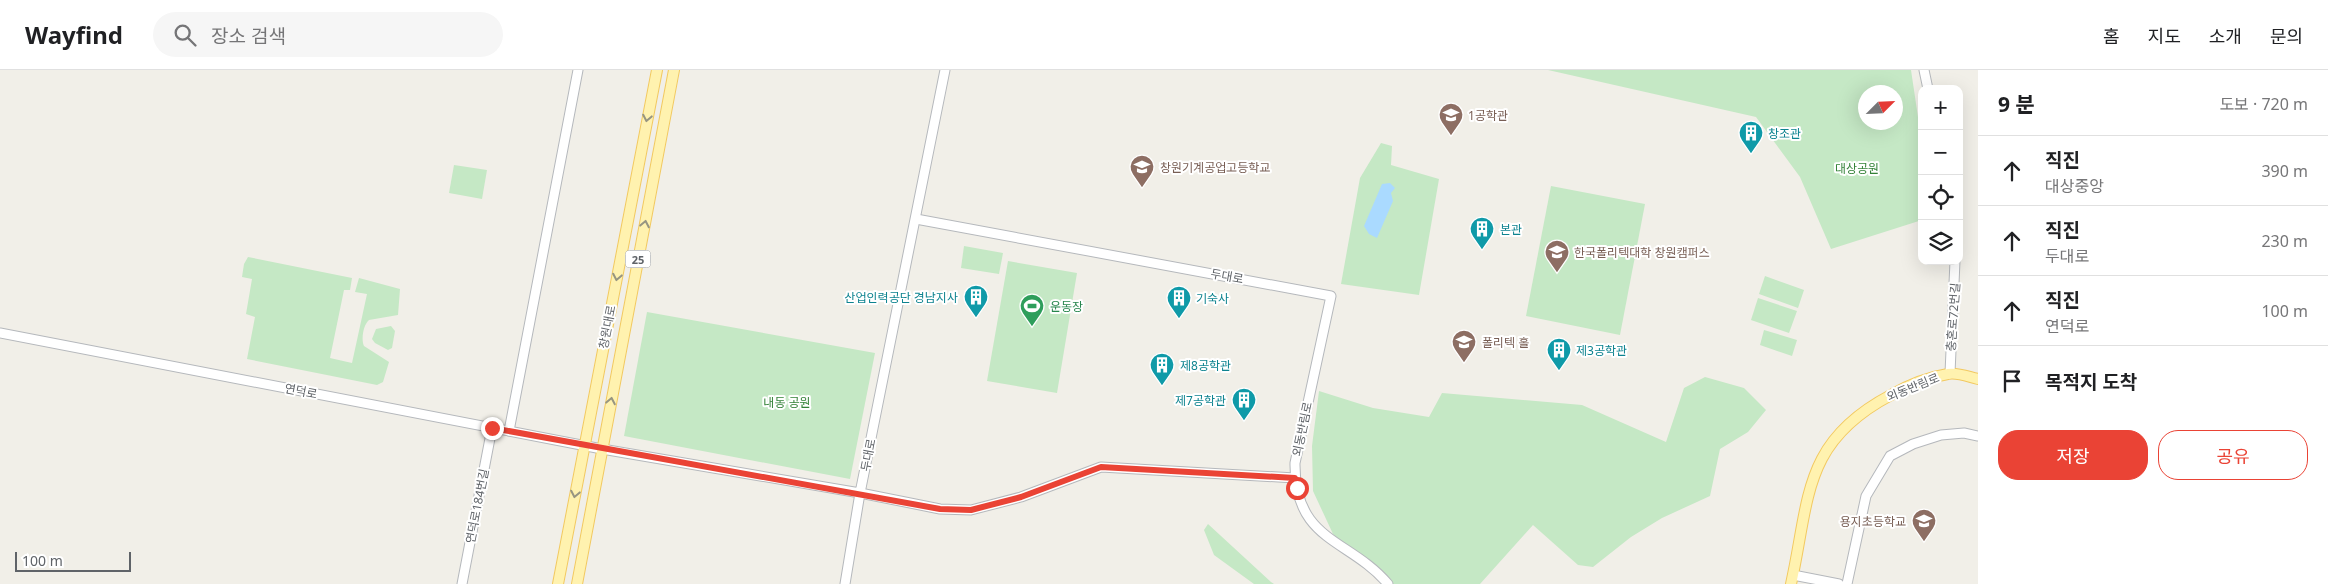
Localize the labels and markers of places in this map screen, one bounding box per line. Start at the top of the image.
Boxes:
school or university icon: 1공학관 [1438,102,1464,136]
place label: 1공학관 [1468,107,1508,124]
building icon: 창조관 [1738,120,1764,154]
place label: 창조관 [1768,125,1801,142]
school or university icon: 창원기계공업고등학교 [1129,154,1155,188]
place label: 창원기계공업고등학교 [1160,159,1270,176]
building icon: 본관 [1469,216,1495,250]
place label: 본관 [1500,221,1522,238]
school or university icon: 한국폴리텍대학 창원캠퍼스 [1544,239,1570,273]
place label: 한국폴리텍대학 창원캠퍼스 [1574,244,1710,261]
building icon: 산업인력공단 경남지사 [963,284,989,318]
building icon: 기숙사 [1166,285,1192,319]
place label: 산업인력공단 경남지사 [844,289,958,306]
place label: 기숙사 [1196,290,1229,307]
sports icon: 운동장 [1019,293,1045,327]
place label: 운동장 [1050,298,1083,315]
school or university icon: 폴리텍 홀 [1451,329,1477,363]
place label: 폴리텍 홀 [1482,334,1529,351]
building icon: 제3공학관 [1546,337,1572,371]
place label: 제3공학관 [1576,342,1627,359]
building icon: 제8공학관 [1149,352,1175,386]
place label: 제8공학관 [1180,357,1231,374]
building icon: 제7공학관 [1231,387,1257,421]
place label: 제7공학관 [1175,392,1226,409]
school or university icon: 용지초등학교 [1911,508,1937,542]
place label: 용지초등학교 [1840,513,1906,530]

